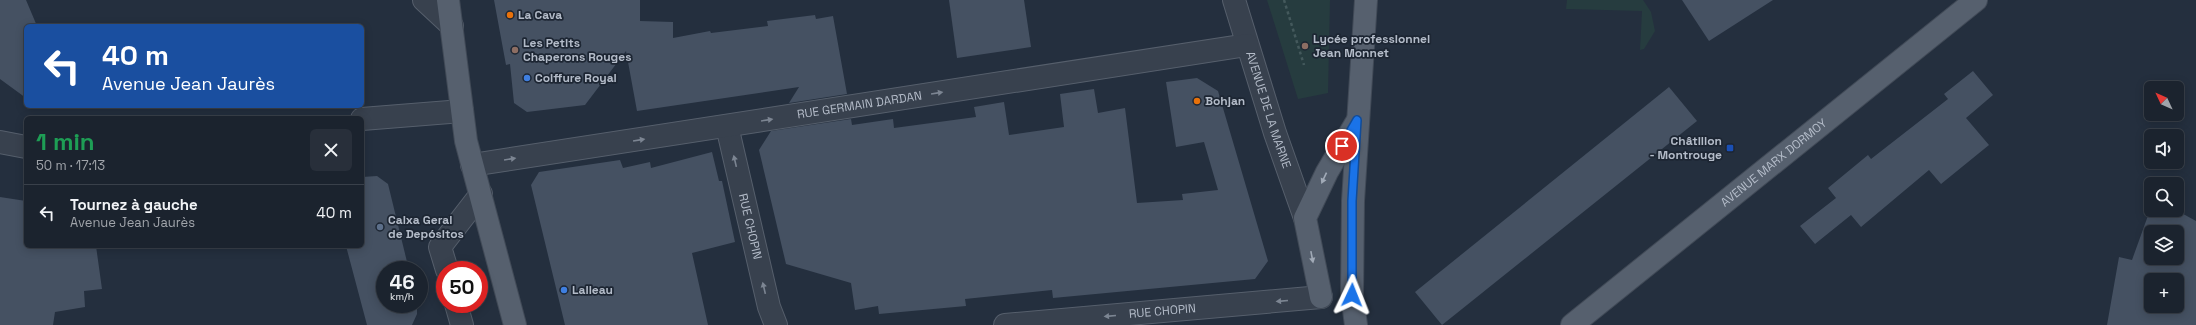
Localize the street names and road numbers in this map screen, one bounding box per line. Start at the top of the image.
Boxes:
street label: AVENUE DE LA MARNE [1242,49,1295,171]
street label: RUE GERMAIN DARDAN [796,87,923,123]
street label: AVENUE MARX DORMOY [1717,115,1831,210]
street label: RUE CHOPIN [735,192,766,261]
street label: RUE CHOPIN [1128,300,1197,322]

